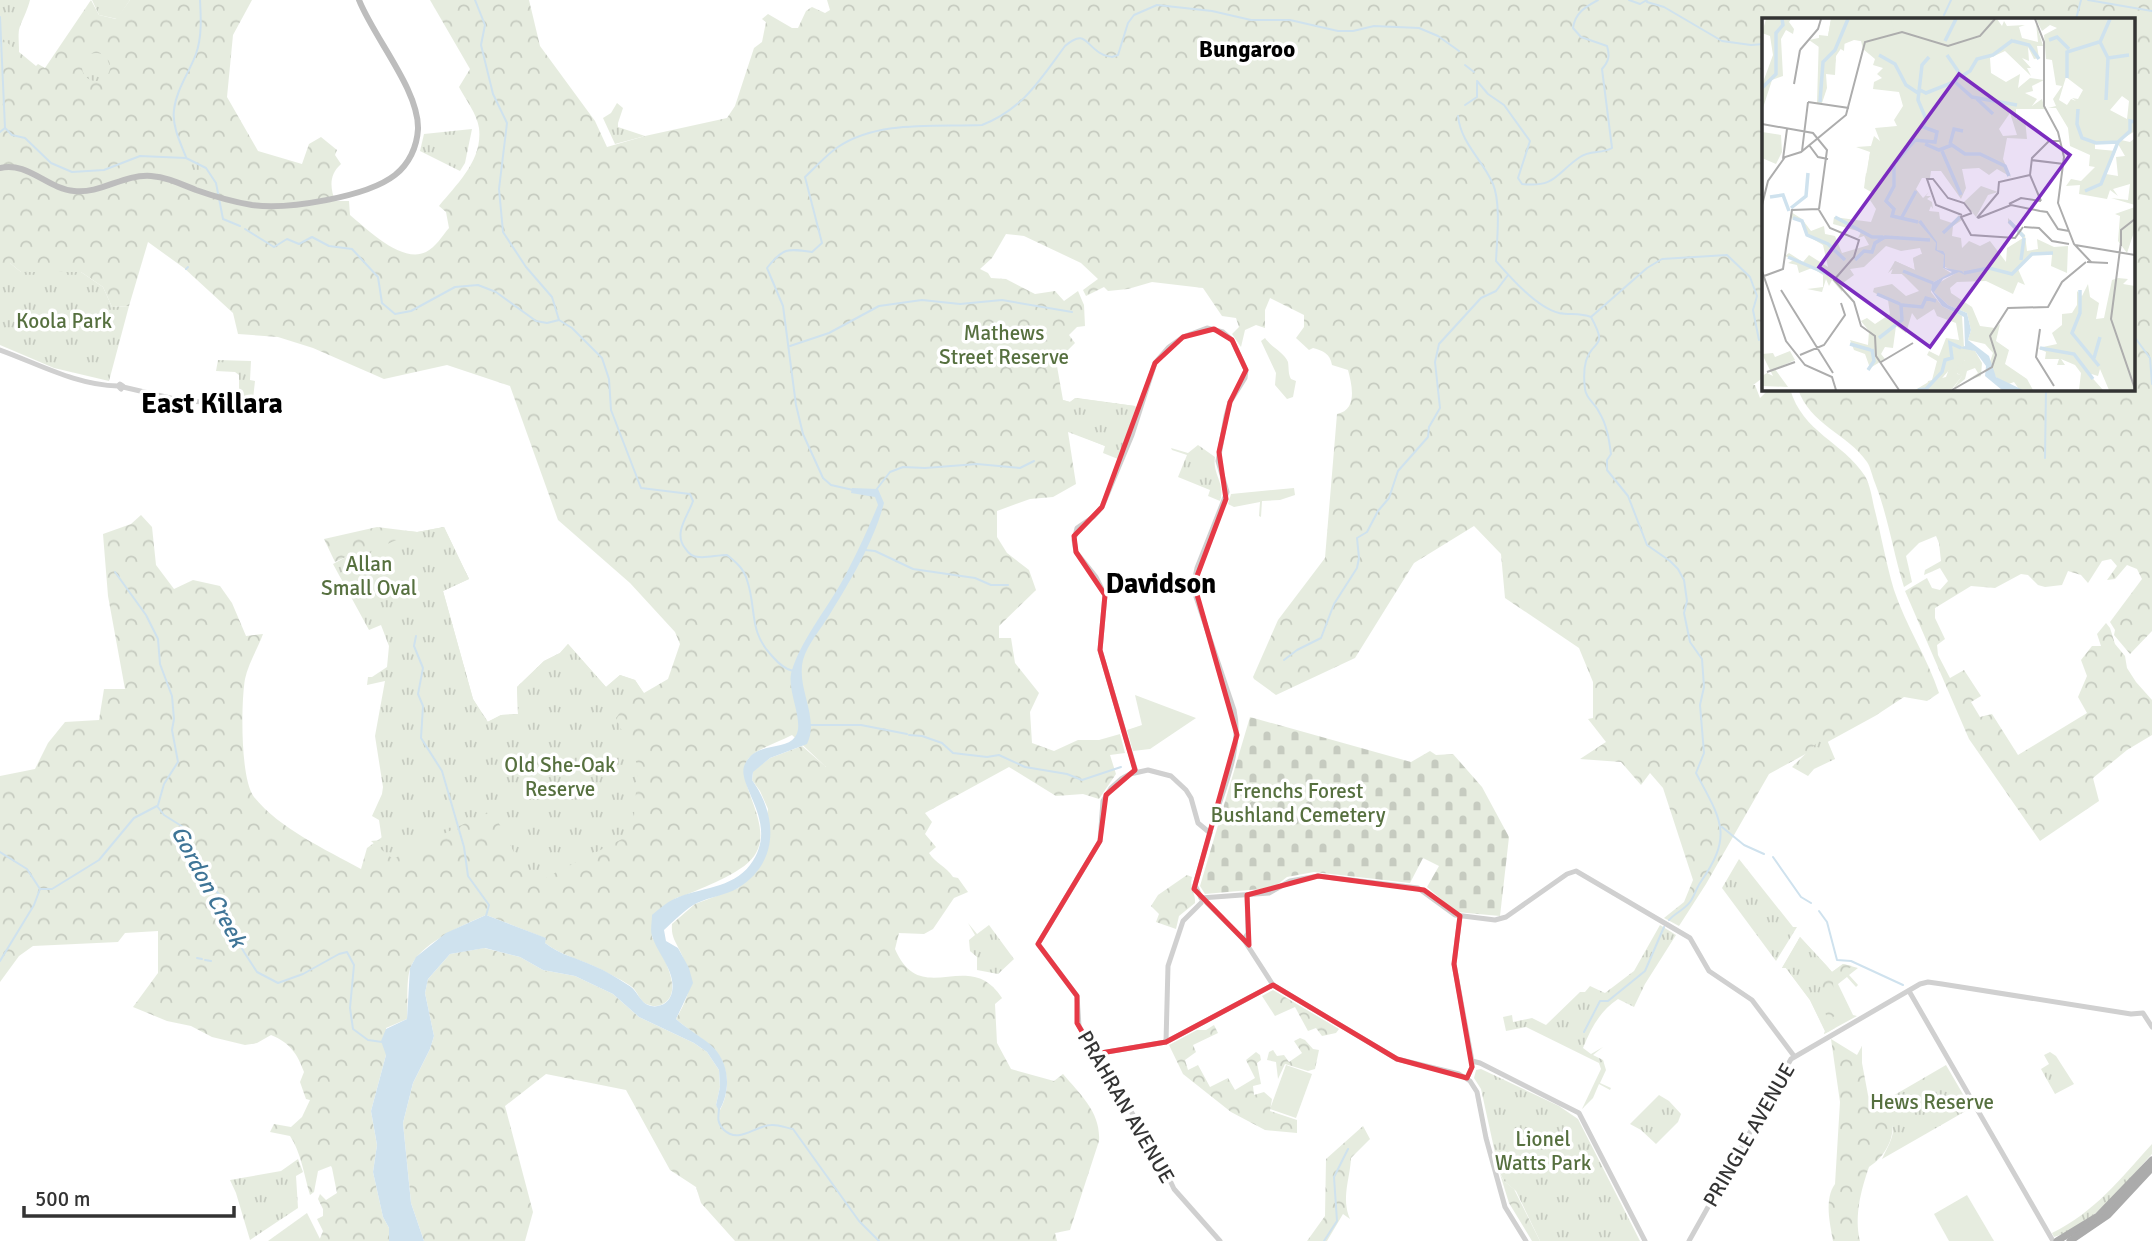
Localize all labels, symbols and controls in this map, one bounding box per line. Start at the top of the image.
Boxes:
inset map [1762,18,2134,390]
district label: Bungaroo [1199,35,1295,64]
park label: Koola Park [16,308,112,334]
park label: Mathews Street Reserve [939,320,1069,370]
district label: East Killara [141,387,283,421]
park label: Allan Small Oval [321,551,417,601]
district label: Davidson [1106,567,1216,601]
park label: Old She-Oak Reserve [504,752,616,802]
park label: Frenchs Forest Bushland Cemetery [1211,778,1386,828]
water label: Gordon Creek [164,821,254,954]
street label: PRAHRAN AVENUE [1072,1026,1180,1188]
street label: PRINGLE AVENUE [1697,1059,1801,1211]
park label: Hews Reserve [1870,1089,1994,1115]
park label: Lionel Watts Park [1495,1126,1592,1176]
scale bar [24,1174,234,1218]
text: 500 m [35,1186,90,1212]

